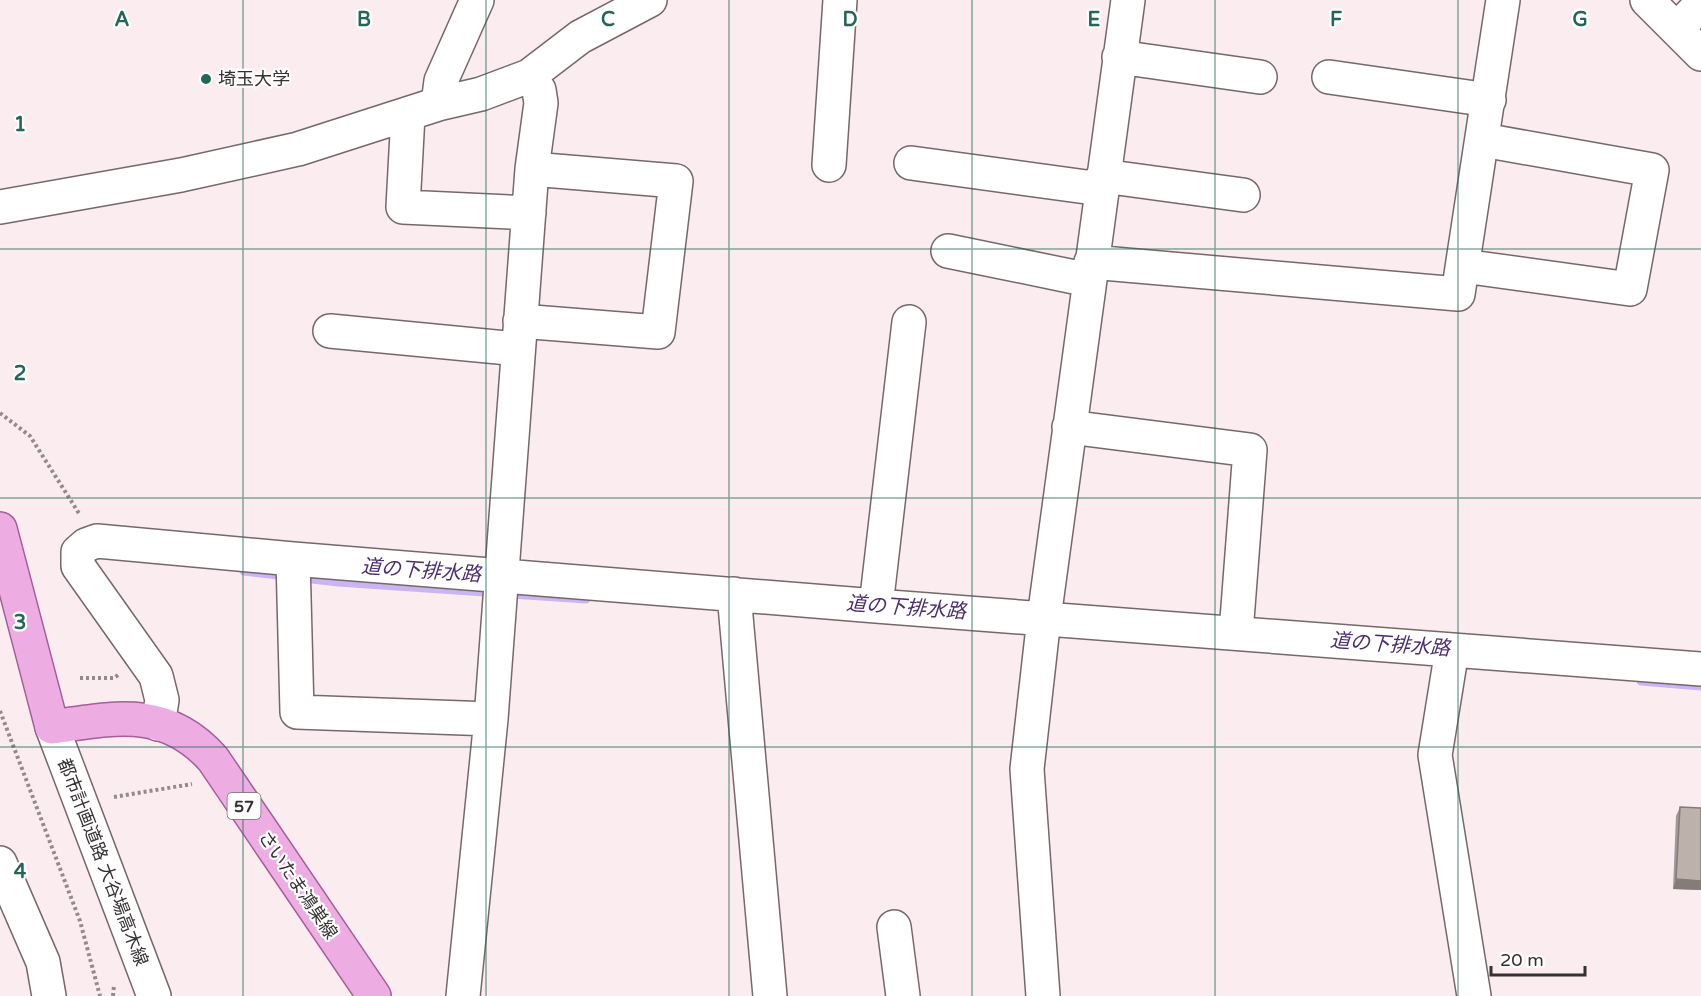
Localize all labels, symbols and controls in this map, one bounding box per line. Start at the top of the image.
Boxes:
text: A [115,8,130,32]
text: B [357,8,371,32]
text: C [601,8,615,32]
text: D [842,8,858,32]
text: E [1088,8,1101,32]
text: F [1330,8,1342,32]
text: G [1572,8,1588,32]
place label: 埼玉大学 [218,68,290,90]
marker: 埼玉大学 [199,72,213,86]
text: 1 [14,113,26,137]
text: 2 [14,362,26,386]
water label: 道の下排水路 [360,555,484,587]
water label: 道の下排水路 [845,592,969,624]
text: 3 [14,611,26,635]
water label: 道の下排水路 [1329,629,1453,661]
street label: 都市計画道路 大谷場高木線 [53,755,153,969]
road number: 57 [228,793,260,819]
street label: さいたま鴻巣線 [254,827,342,943]
text: 4 [14,860,27,884]
scale bar [1491,939,1586,977]
text: 20 m [1500,949,1544,971]

